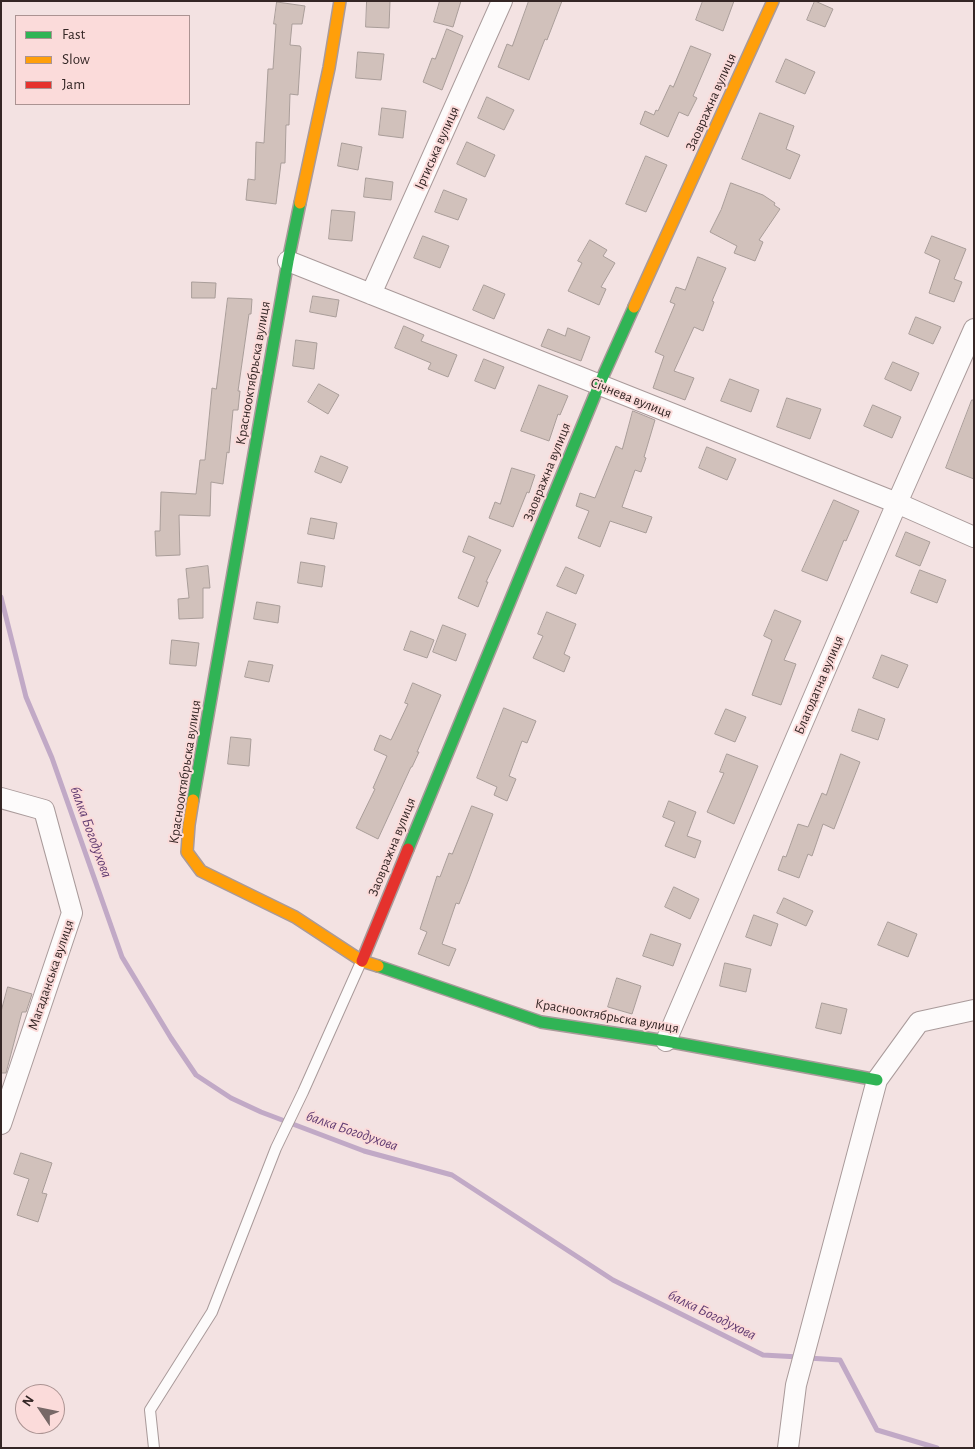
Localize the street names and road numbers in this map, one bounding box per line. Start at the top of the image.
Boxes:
street label: Заовражна вулиця [682,51,740,153]
street label: Іртиська вулиця [411,104,463,192]
street label: Краснооктябрьска вулиця [232,300,274,446]
street label: Січнева вулиця [588,374,674,422]
street label: Заовражна вулиця [520,420,574,524]
street label: Благодатна вулиця [791,633,847,737]
street label: Краснооктябрьска вулиця [165,699,205,845]
street label: Заовражна вулиця [365,795,419,899]
street label: Магаданська вулиця [24,918,78,1032]
street label: Краснооктябрьска вулиця [534,995,680,1037]

